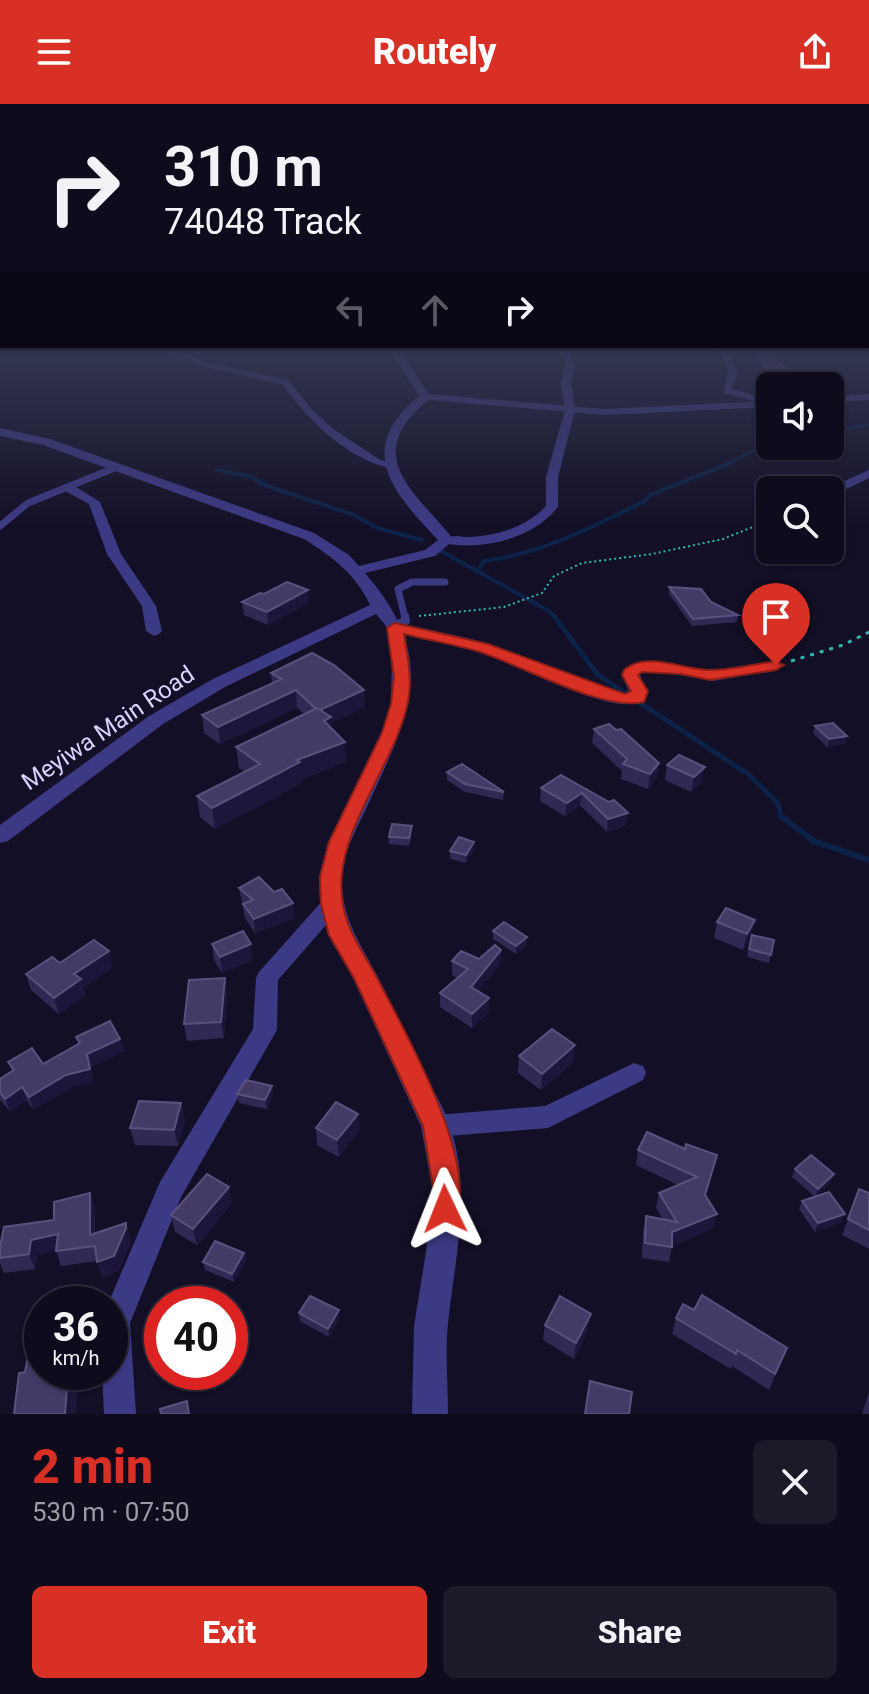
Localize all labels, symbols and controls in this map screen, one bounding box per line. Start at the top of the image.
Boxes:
icon: menu [32,30,76,74]
icon: share [793,30,837,74]
text: Routely [373,31,496,73]
text: 310 m [164,134,323,200]
icon: right [32,136,136,240]
text: 74048 Track [164,201,362,243]
icon: left [329,288,373,332]
icon: ahead [413,288,457,332]
icon: right [497,288,541,332]
map controls [756,372,844,564]
button: sound [756,372,844,460]
button: search [756,476,844,564]
pin [742,583,810,665]
icon: arrive [754,595,798,639]
street label: Meyiwa Main Road [16,660,200,796]
position arrow [403,1167,487,1251]
speed limit sign: 40 [144,1286,248,1390]
text: 36 [53,1304,99,1351]
text: km/h [53,1346,99,1370]
text: 2 min [32,1438,153,1495]
button: close [753,1440,837,1524]
text: 530 m · 07:50 [32,1497,190,1527]
button: Exit [32,1586,427,1678]
button: Share [443,1586,837,1678]

